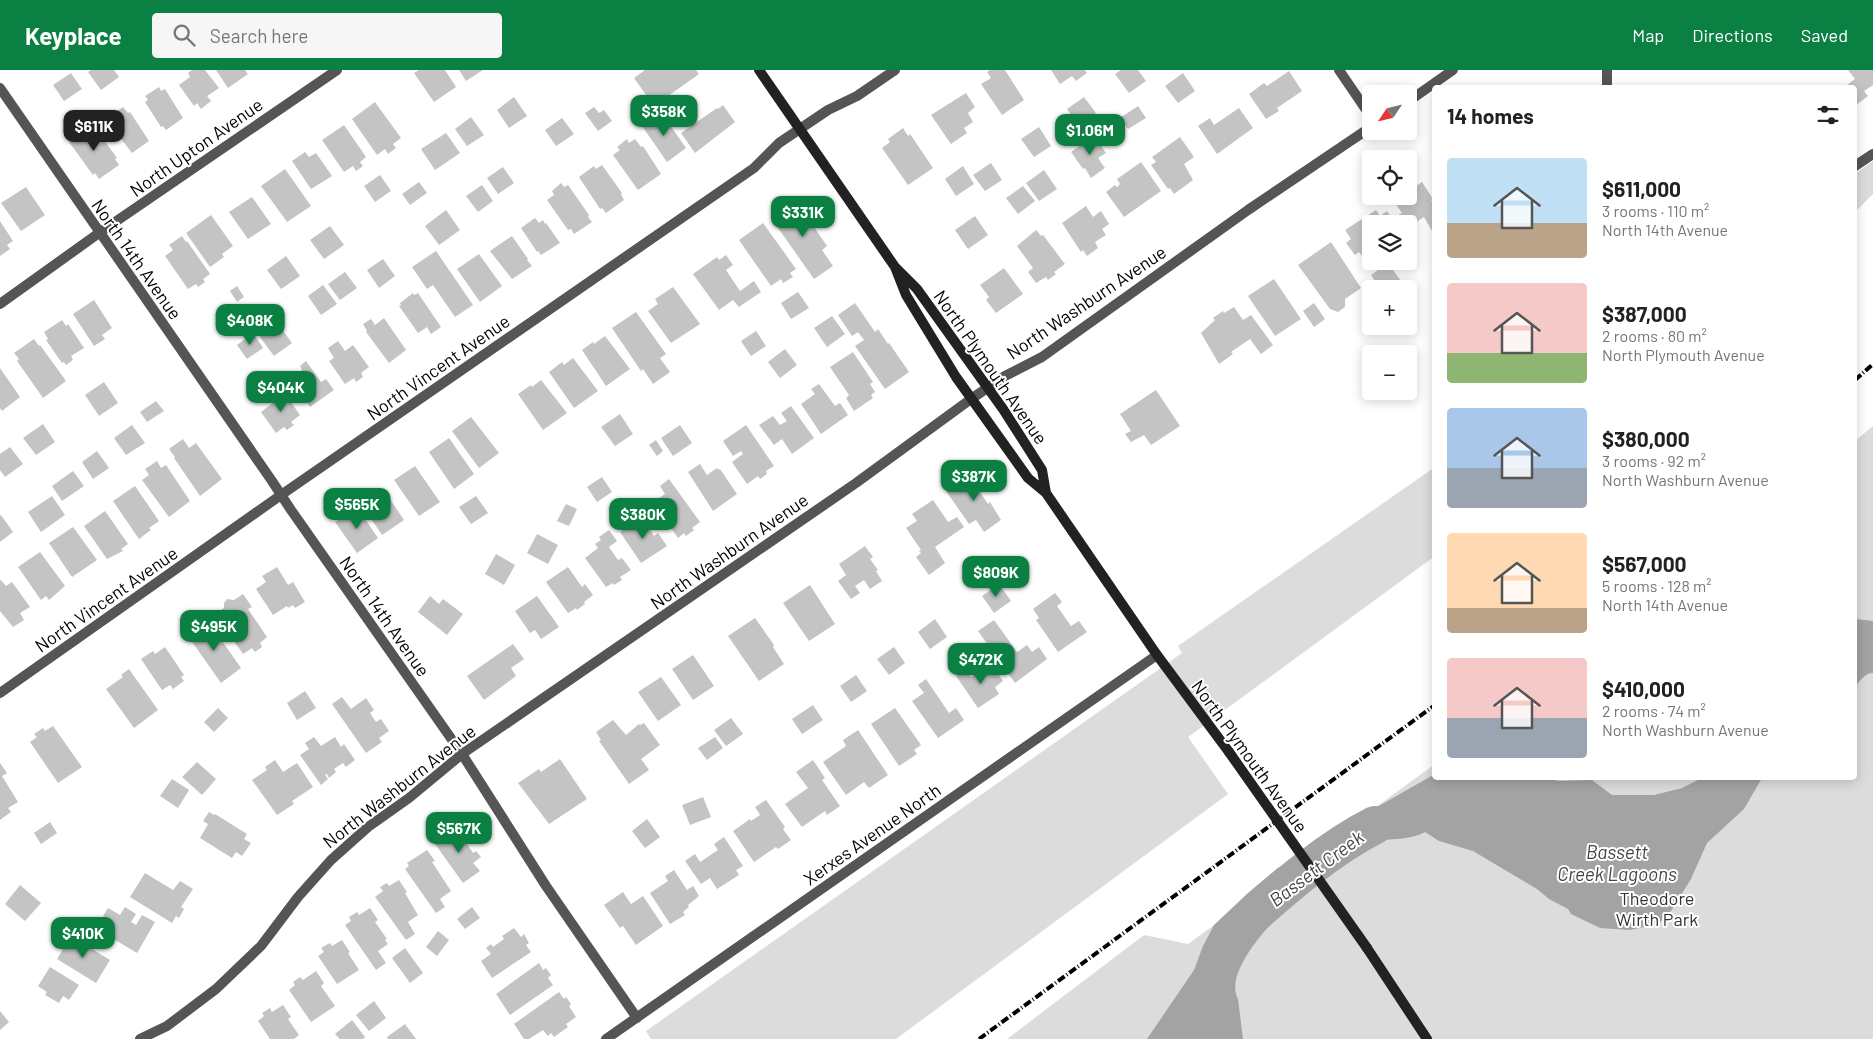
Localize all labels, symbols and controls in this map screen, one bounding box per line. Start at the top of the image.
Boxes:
search box [152,13,502,58]
text: Keyplace [25,21,122,50]
icon: search [170,21,198,49]
text: Search here [210,24,308,47]
text: Map [1632,24,1664,46]
text: Directions [1692,24,1773,46]
text: Saved [1801,24,1848,46]
north arrow [1362,85,1418,140]
map controls [1362,85,1417,400]
street label: North Upton Avenue [125,93,267,201]
pin: $358K [629,94,699,137]
text: $358K [641,101,687,120]
icon: filters [1814,101,1842,129]
text: 14 homes [1447,103,1534,128]
pin: $611K [59,109,129,152]
pin: $1.06M [1049,114,1131,156]
text: $611K [74,116,114,135]
text: $1.06M [1066,120,1114,139]
button: locate [1362,150,1417,205]
text: $611,000 [1602,176,1681,201]
icon: home [1487,178,1547,238]
street label: North 14th Avenue [87,195,187,323]
pin: $331K [768,196,838,238]
text: 3 rooms · 110 m² [1602,201,1709,220]
text: $331K [782,202,824,221]
button: layers [1362,215,1417,270]
text: North 14th Avenue [1602,220,1728,239]
street label: North Washburn Avenue [1002,240,1170,364]
button: + [1362,280,1417,335]
street label: North Plymouth Avenue [930,286,1052,448]
text: $387,000 [1602,301,1687,326]
icon: home [1487,303,1547,363]
pin: $408K [215,304,285,346]
street label: North Vincent Avenue [362,309,514,425]
text: $408K [227,310,273,329]
text: 2 rooms · 80 m² [1602,326,1707,345]
button: − [1362,345,1417,400]
text: North Plymouth Avenue [1602,345,1765,364]
pin: $404K [246,370,316,413]
text: $404K [257,377,305,396]
text: $380,000 [1602,426,1690,451]
icon: home [1487,428,1547,488]
text: 3 rooms · 92 m² [1602,451,1706,470]
pin: $387K [939,460,1009,502]
text: $387K [952,466,996,485]
text: North Washburn Avenue [1602,470,1769,489]
pin: $565K [322,488,392,530]
street label: North Washburn Avenue [646,488,812,614]
text: $565K [334,494,380,513]
pin: $380K [608,498,678,540]
text: $380K [620,504,666,523]
street label: North Vincent Avenue [30,541,182,657]
text: $567,000 [1602,551,1687,576]
street label: North 14th Avenue [335,552,435,680]
icon: home [1487,553,1547,613]
pin: $809K [961,556,1031,598]
text: $809K [973,562,1019,581]
text: 5 rooms · 128 m² [1602,576,1711,595]
text: North 14th Avenue [1602,595,1728,614]
pin: $495K [179,610,249,652]
text: $495K [191,616,237,635]
pin: $472K [946,642,1016,685]
text: $472K [959,649,1003,668]
street label: North Plymouth Avenue [1187,676,1313,836]
text: $410,000 [1602,676,1685,701]
icon: home [1487,678,1547,738]
text: 2 rooms · 74 m² [1602,701,1706,720]
street label: North Washburn Avenue [318,720,480,852]
text: North Washburn Avenue [1602,720,1769,739]
street label: Xerxes Avenue North [799,778,945,890]
pin: $567K [424,812,494,854]
text: $567K [437,818,481,837]
water label: Bassett Creek [1264,825,1368,911]
water label: Bassett Creek Lagoons [1557,840,1677,885]
park label: Theodore Wirth Park [1616,887,1698,930]
pin: $410K [48,916,118,959]
text: $410K [62,923,104,942]

